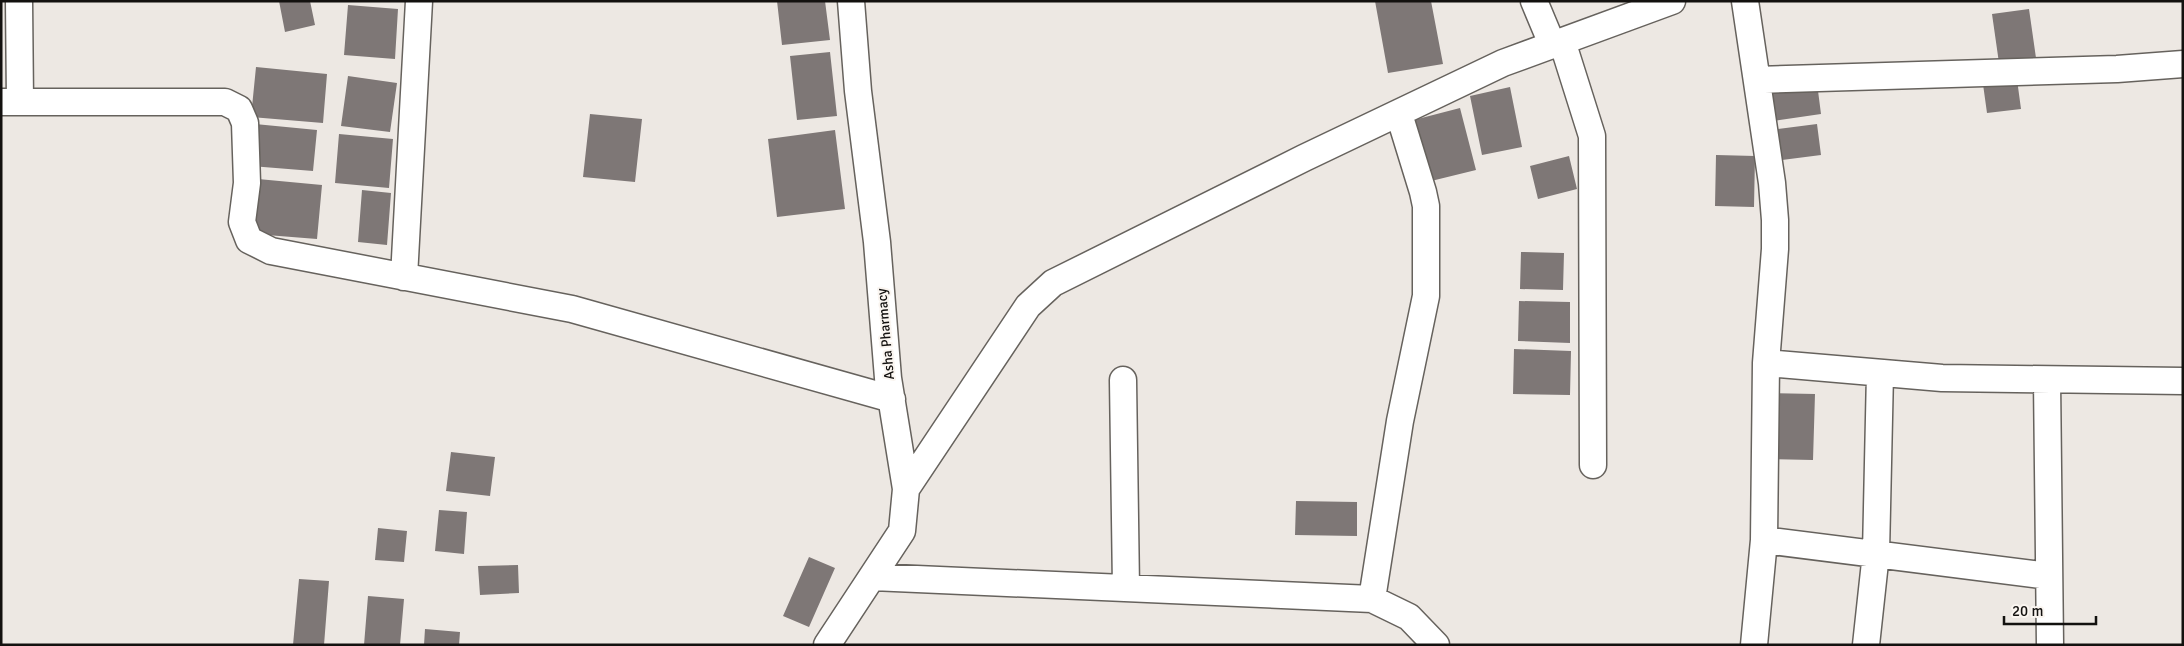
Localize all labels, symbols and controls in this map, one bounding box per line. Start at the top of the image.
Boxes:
street label: Asha Pharmacy [873,287,898,380]
scale bar [2004,594,2096,626]
text: 20 m [2012,602,2043,620]

